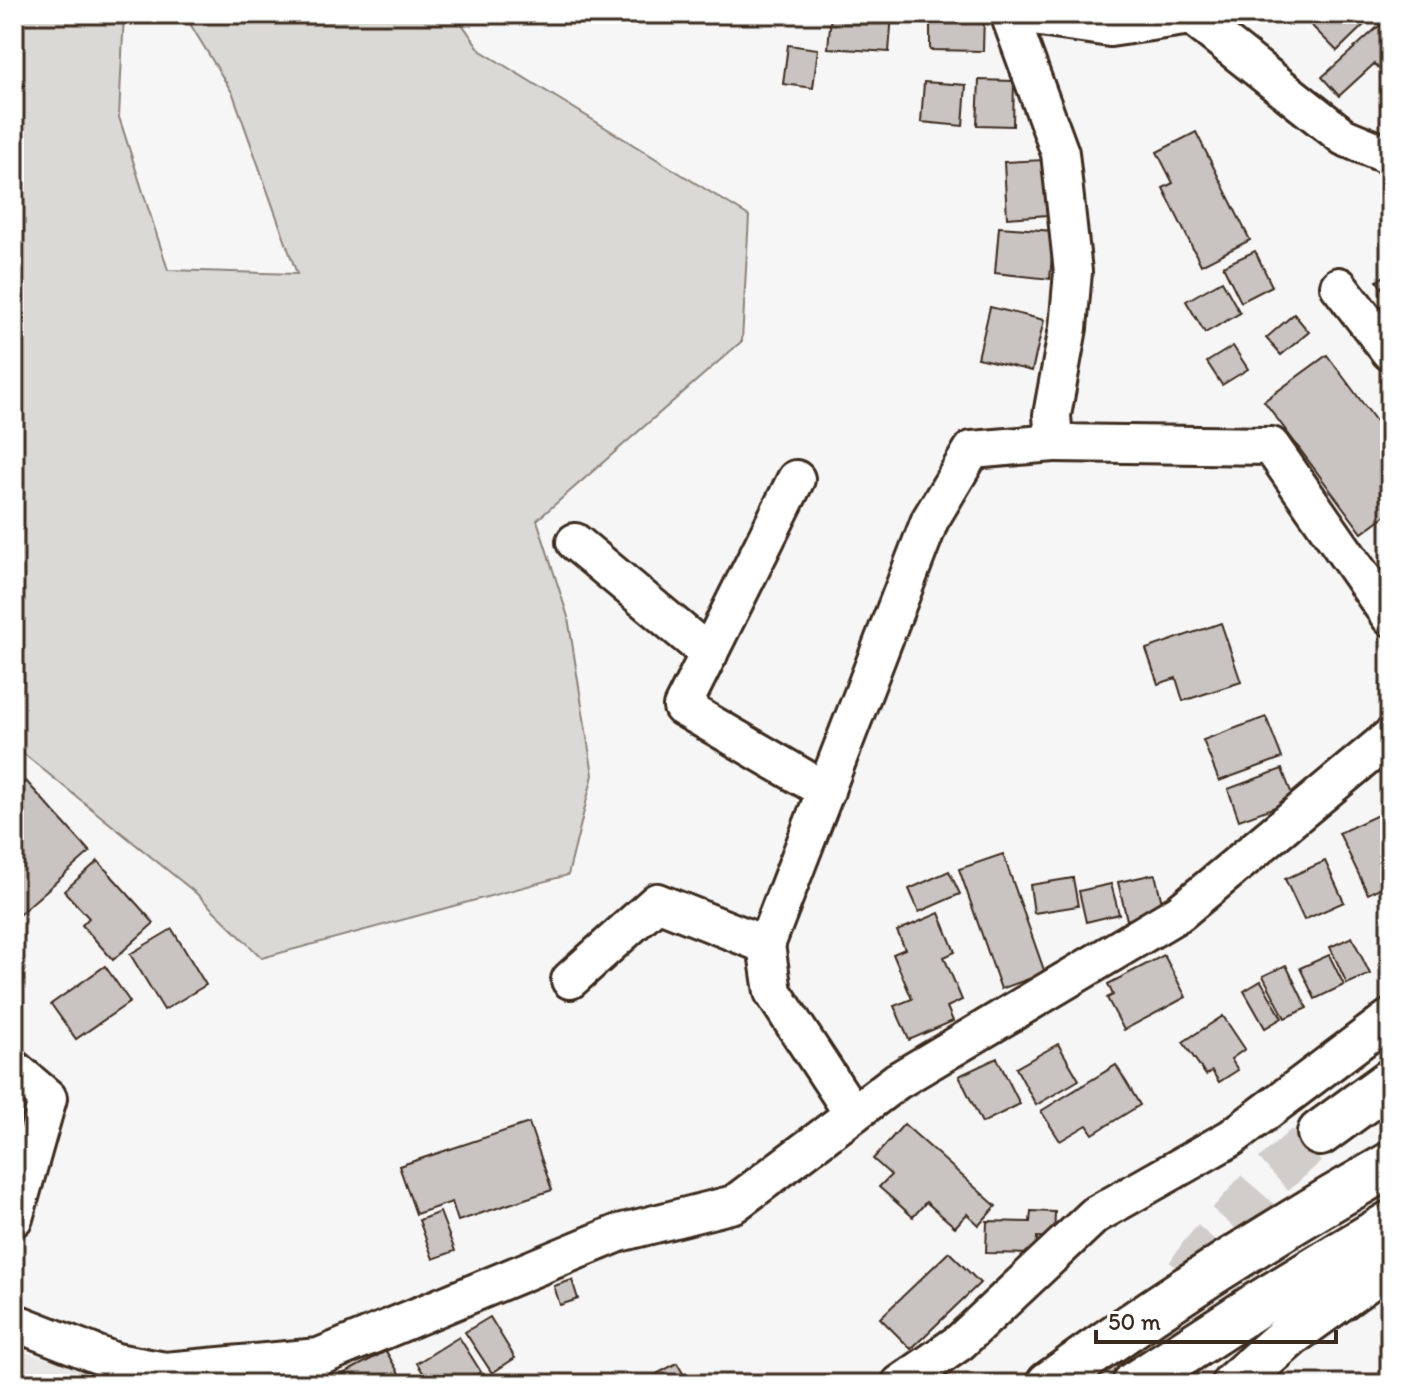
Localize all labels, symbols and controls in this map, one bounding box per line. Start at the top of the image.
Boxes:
scale bar [1096,1294,1336,1344]
text: 50 m [1108,1307,1161,1336]

